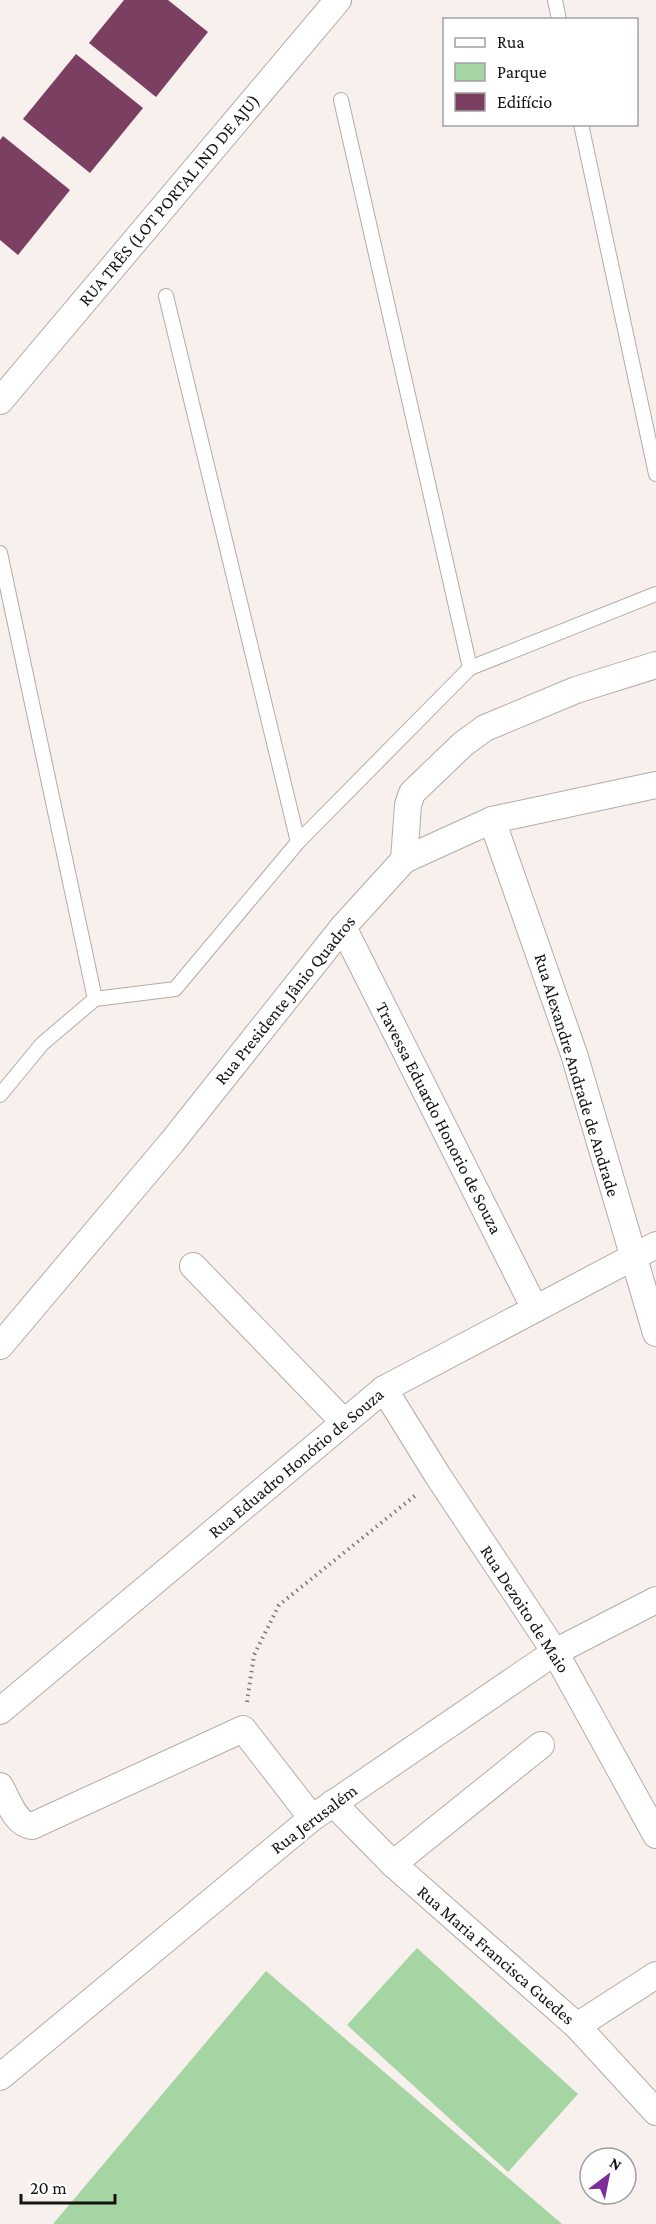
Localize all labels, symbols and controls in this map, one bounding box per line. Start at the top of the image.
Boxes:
legend [443,18,638,126]
text: Rua [497,32,525,52]
text: Parque [497,62,547,82]
street label: RUA TRÊS (LOT PORTAL IND DE AJU) [75,90,264,311]
text: Edifício [497,92,552,112]
street label: Rua Presidente Jânio Quadros [211,911,359,1089]
street label: Rua Alexandre Andrade de Andrade [530,951,624,1199]
street label: Travessa Eduardo Honorio de Souza [372,999,506,1237]
street label: Rua Eduadro Honório de Souza [204,1384,388,1542]
street label: Rua Dezoito de Maio [476,1541,574,1677]
street label: Rua Jerusalém [267,1780,361,1858]
street label: Rua Maria Francisca Guedes [413,1881,579,2029]
north arrow [578,2146,638,2206]
text: N [607,2154,625,2174]
scale bar [21,2167,116,2205]
text: 20 m [30,2178,67,2198]

